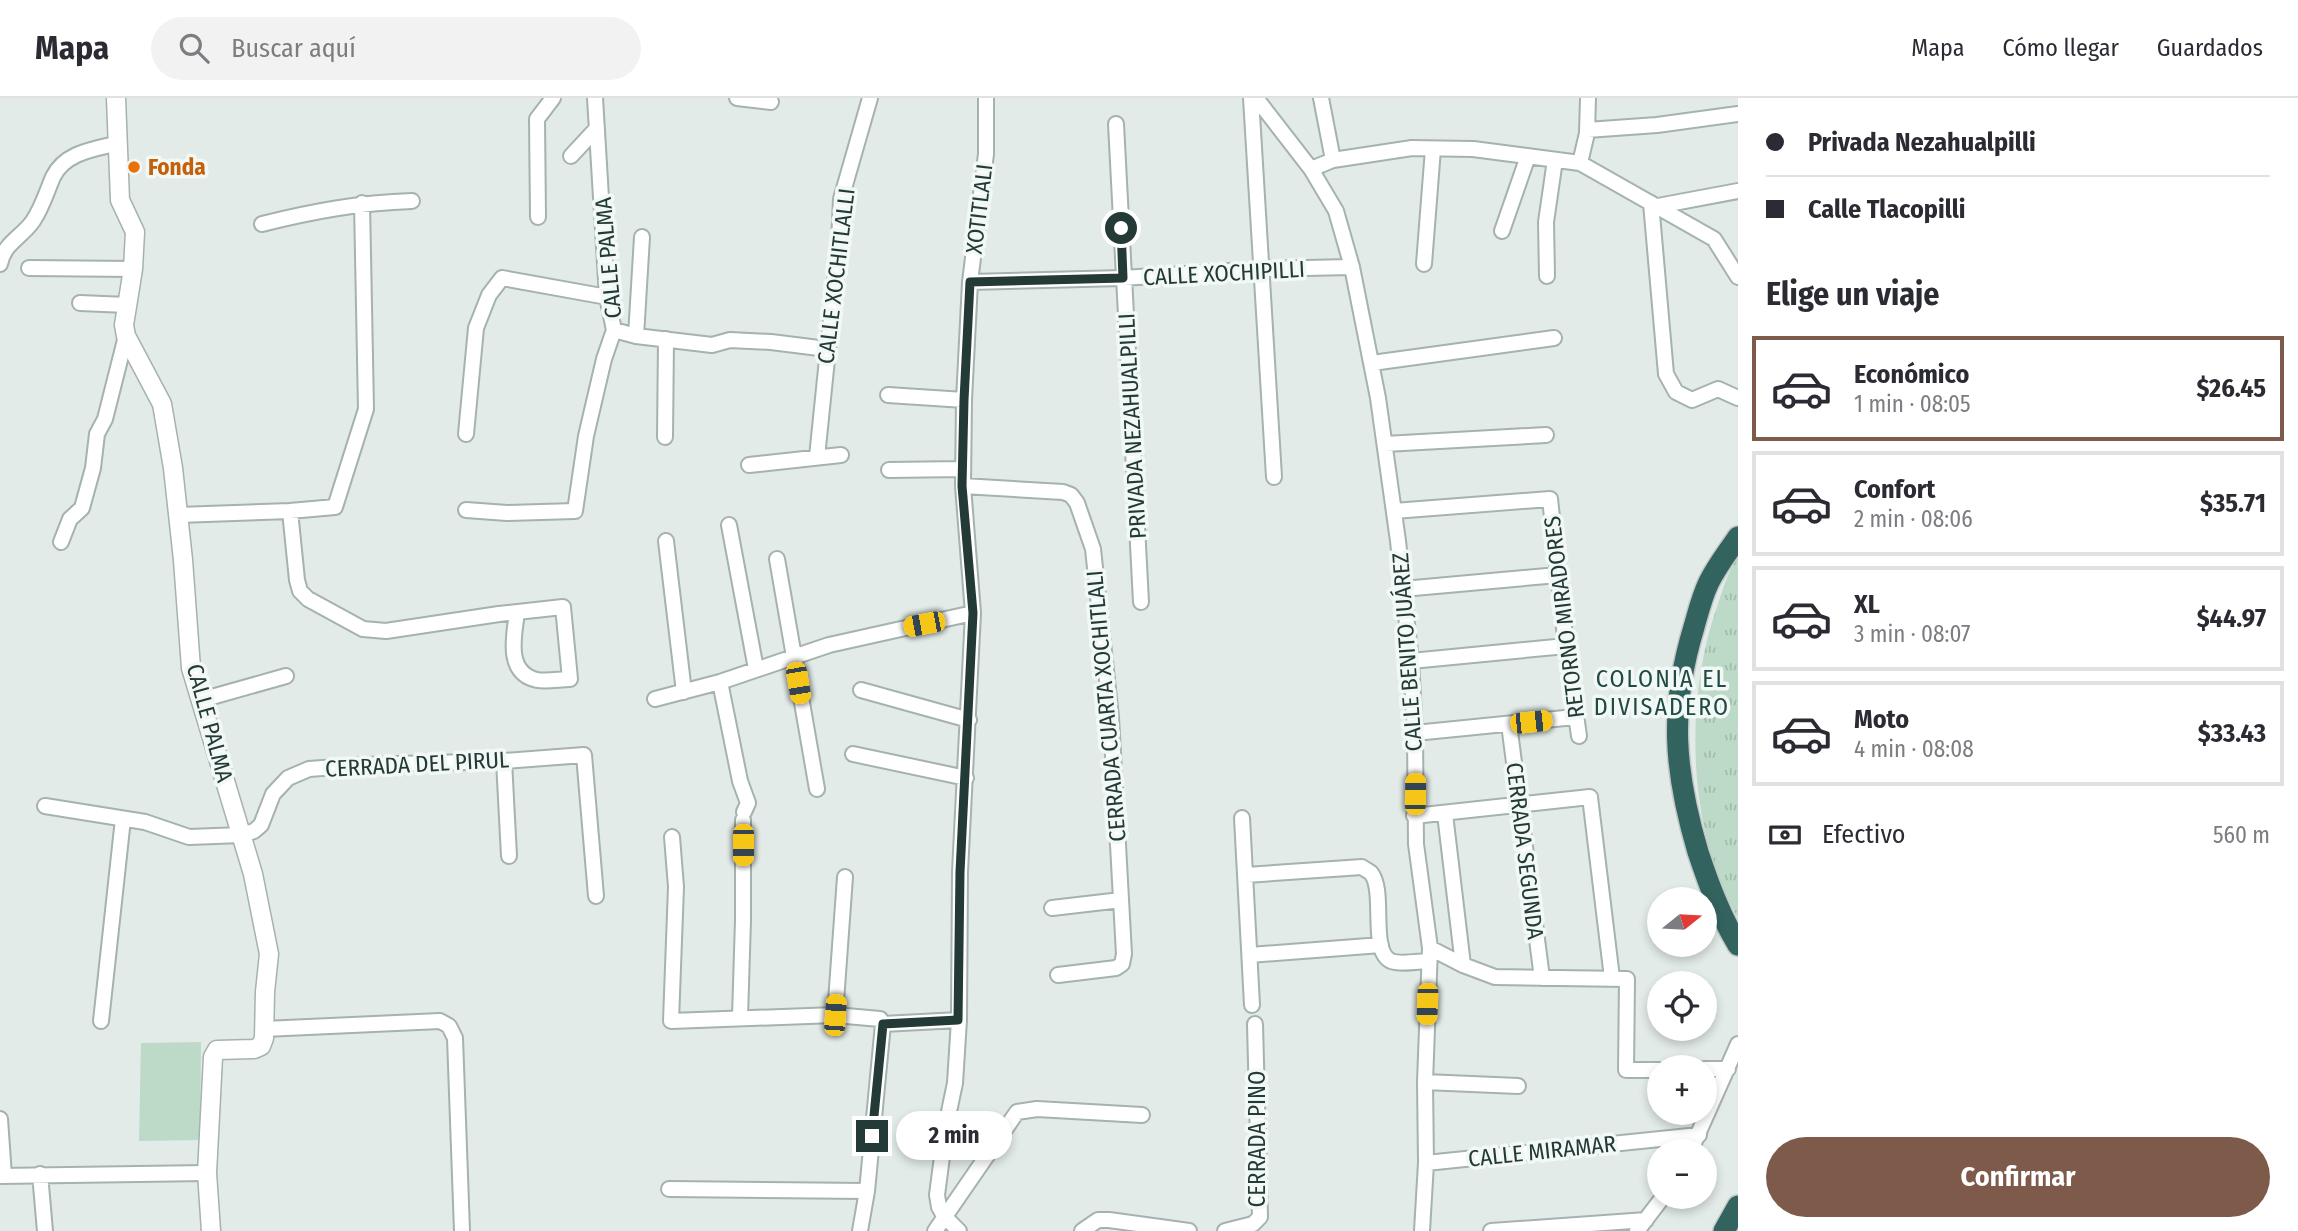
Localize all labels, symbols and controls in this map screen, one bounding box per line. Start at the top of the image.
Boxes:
search box [151,17,641,80]
text: Mapa [35,28,109,68]
icon: search [175,29,213,67]
text: Buscar aquí [231,33,356,64]
text: Mapa [1911,34,1964,62]
text: Cómo llegar [2002,34,2119,62]
text: Guardados [2157,34,2263,62]
text: Privada Nezahualpilli [1808,127,2036,158]
place label: Fonda [148,153,206,181]
marker: Fonda [126,159,142,175]
street label: XOTITLALI [960,162,998,256]
street label: CALLE XOCHITLALLI [811,187,861,365]
text: Calle Tlacopilli [1808,194,1966,225]
street label: CALLE PALMA [589,196,627,320]
route start [1105,212,1137,244]
street label: CALLE XOCHIPILLI [1142,255,1306,291]
text: Elige un viaje [1766,275,1939,313]
street label: PRIVADA NEZAHUALPILLI [1112,312,1152,540]
icon: car [1770,357,1833,420]
text: Económico [1854,359,1969,390]
text: $26.45 [2196,373,2266,404]
text: 1 min · 08:05 [1854,390,1971,418]
icon: car [1770,472,1833,535]
text: Confort [1854,474,1935,505]
text: $35.71 [2200,488,2266,519]
text: 2 min · 08:06 [1854,505,1973,533]
street label: RETORNO MIRADORES [1538,514,1590,720]
street label: CALLE BENITO JUÁREZ [1385,552,1428,752]
street label: CERRADA CUARTA XOCHITLALI [1080,569,1132,843]
icon: car [1770,587,1833,650]
text: XL [1854,589,1880,620]
text: $44.97 [2197,603,2266,634]
car [902,610,947,638]
text: 3 min · 08:07 [1854,620,1970,648]
car [785,660,812,706]
street label: CALLE PALMA [181,661,239,785]
district label: COLONIA EL DIVISADERO [1594,665,1730,721]
icon: car [1770,702,1833,765]
text: Moto [1854,704,1909,735]
car [1510,709,1553,735]
text: $33.43 [2198,718,2266,749]
text: 4 min · 08:08 [1854,735,1974,763]
street label: CERRADA DEL PIRUL [324,745,510,783]
street label: CERRADA SEGUNDA [1500,761,1550,941]
car [1405,773,1426,815]
icon: cash [1766,816,1804,854]
text: Efectivo [1822,819,1906,850]
text: 560 m [2213,821,2270,849]
car [733,824,754,866]
north arrow [1647,887,1717,957]
map controls [1647,887,1717,1209]
button: locate [1647,971,1717,1041]
car [1416,983,1439,1025]
car [824,993,847,1037]
button: + [1647,1055,1717,1125]
street label: CERRADA PINO [1243,1071,1271,1207]
callout: 2 min [896,1112,1012,1160]
route end [856,1120,888,1152]
text: 2 min [929,1121,980,1149]
street label: CALLE MIRAMAR [1467,1129,1618,1173]
button: Confirmar [1766,1137,2270,1217]
button: − [1647,1139,1717,1209]

